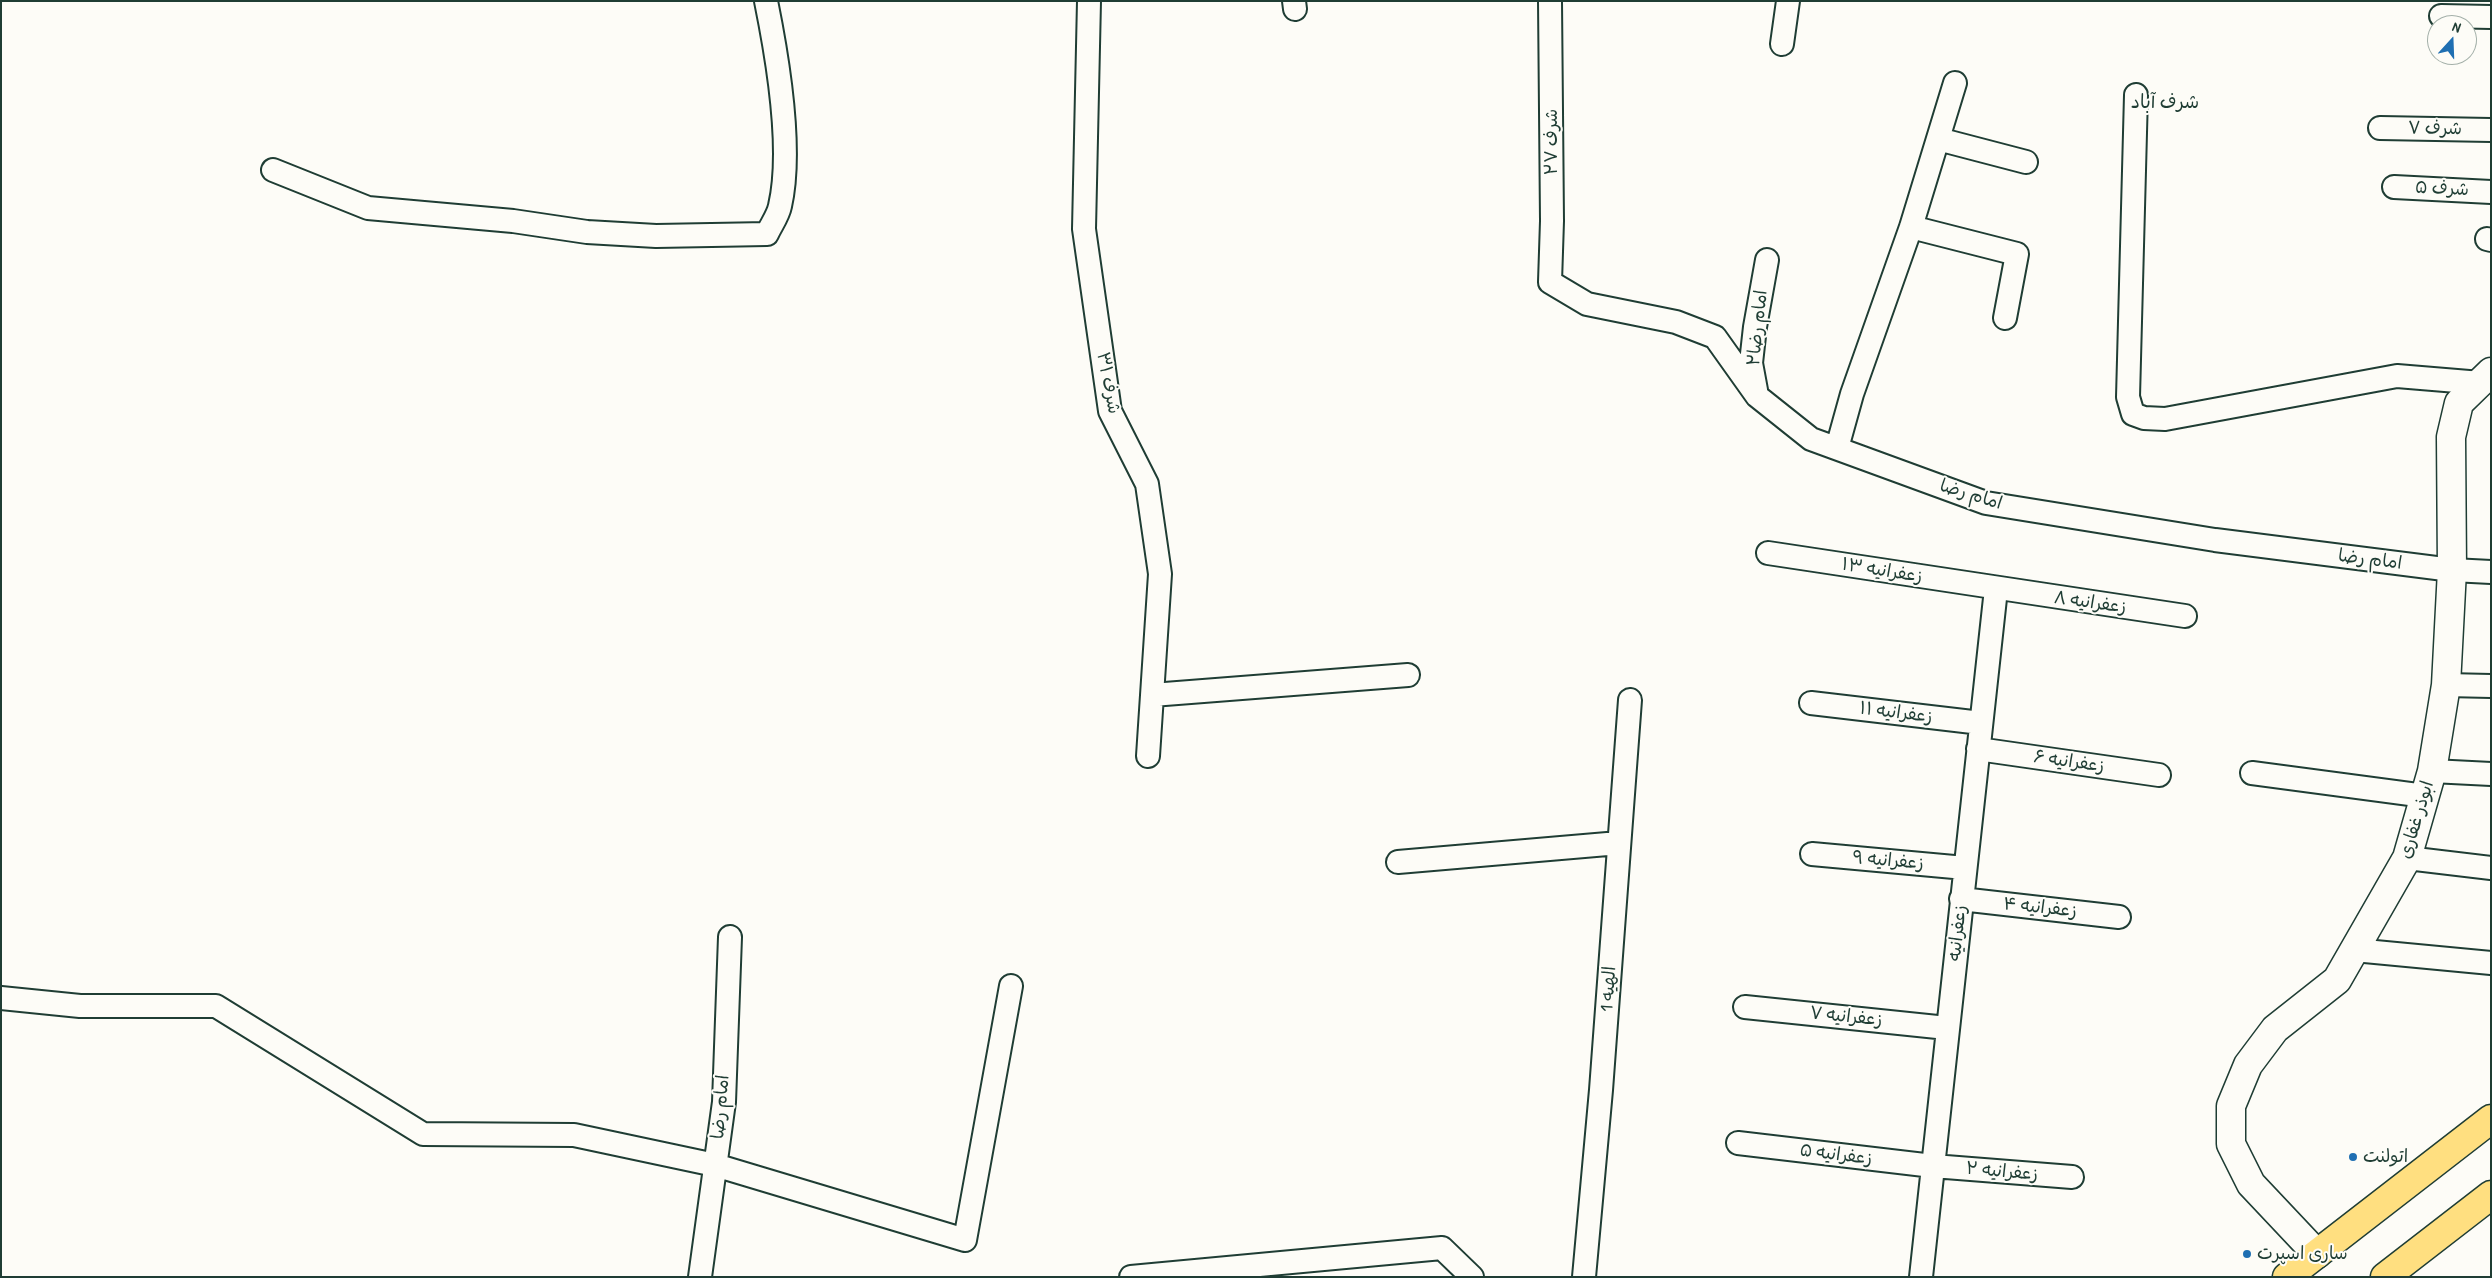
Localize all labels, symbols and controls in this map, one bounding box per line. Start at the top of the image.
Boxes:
north arrow [2427,15,2477,65]
text: N [2450,16,2464,37]
district label: شرف آباد [2131,92,2199,114]
street label: شرف ۲۷ [1541,109,1563,175]
street label: شرف ۷ [2408,118,2462,140]
street label: شرف ۵ [2415,177,2469,201]
street label: امام رضا۲ [1743,289,1773,367]
street label: شرف ۳۱ [1091,350,1125,416]
street label: امام رضا [1937,475,2005,515]
street label: امام رضا [2337,545,2403,575]
street label: زعفرانیه ۱۳ [1840,554,1924,588]
street label: زعفرانیه ۸ [2052,587,2128,619]
street label: زعفرانیه ۱۱ [1858,698,1934,728]
street label: زعفرانیه ۶ [2032,746,2106,778]
street label: ابوذر غفاری [2395,778,2439,862]
street label: زعفرانیه ۹ [1851,847,1925,875]
street label: زعفرانیه ۴ [2002,893,2078,923]
street label: زعفرانیه [1944,904,1972,962]
street label: الهیه 1 [1597,966,1621,1012]
street label: زعفرانیه ۷ [1809,1002,1883,1032]
street label: امام رضا [707,1074,735,1140]
street label: زعفرانیه ۵ [1799,1140,1873,1170]
place label: اتولنت [2363,1146,2408,1168]
marker: اتولنت [2347,1151,2359,1163]
street label: زعفرانیه ۲ [1965,1158,2039,1186]
place label: ساری اسپرت [2257,1243,2348,1265]
marker: ساری اسپرت [2241,1248,2253,1260]

